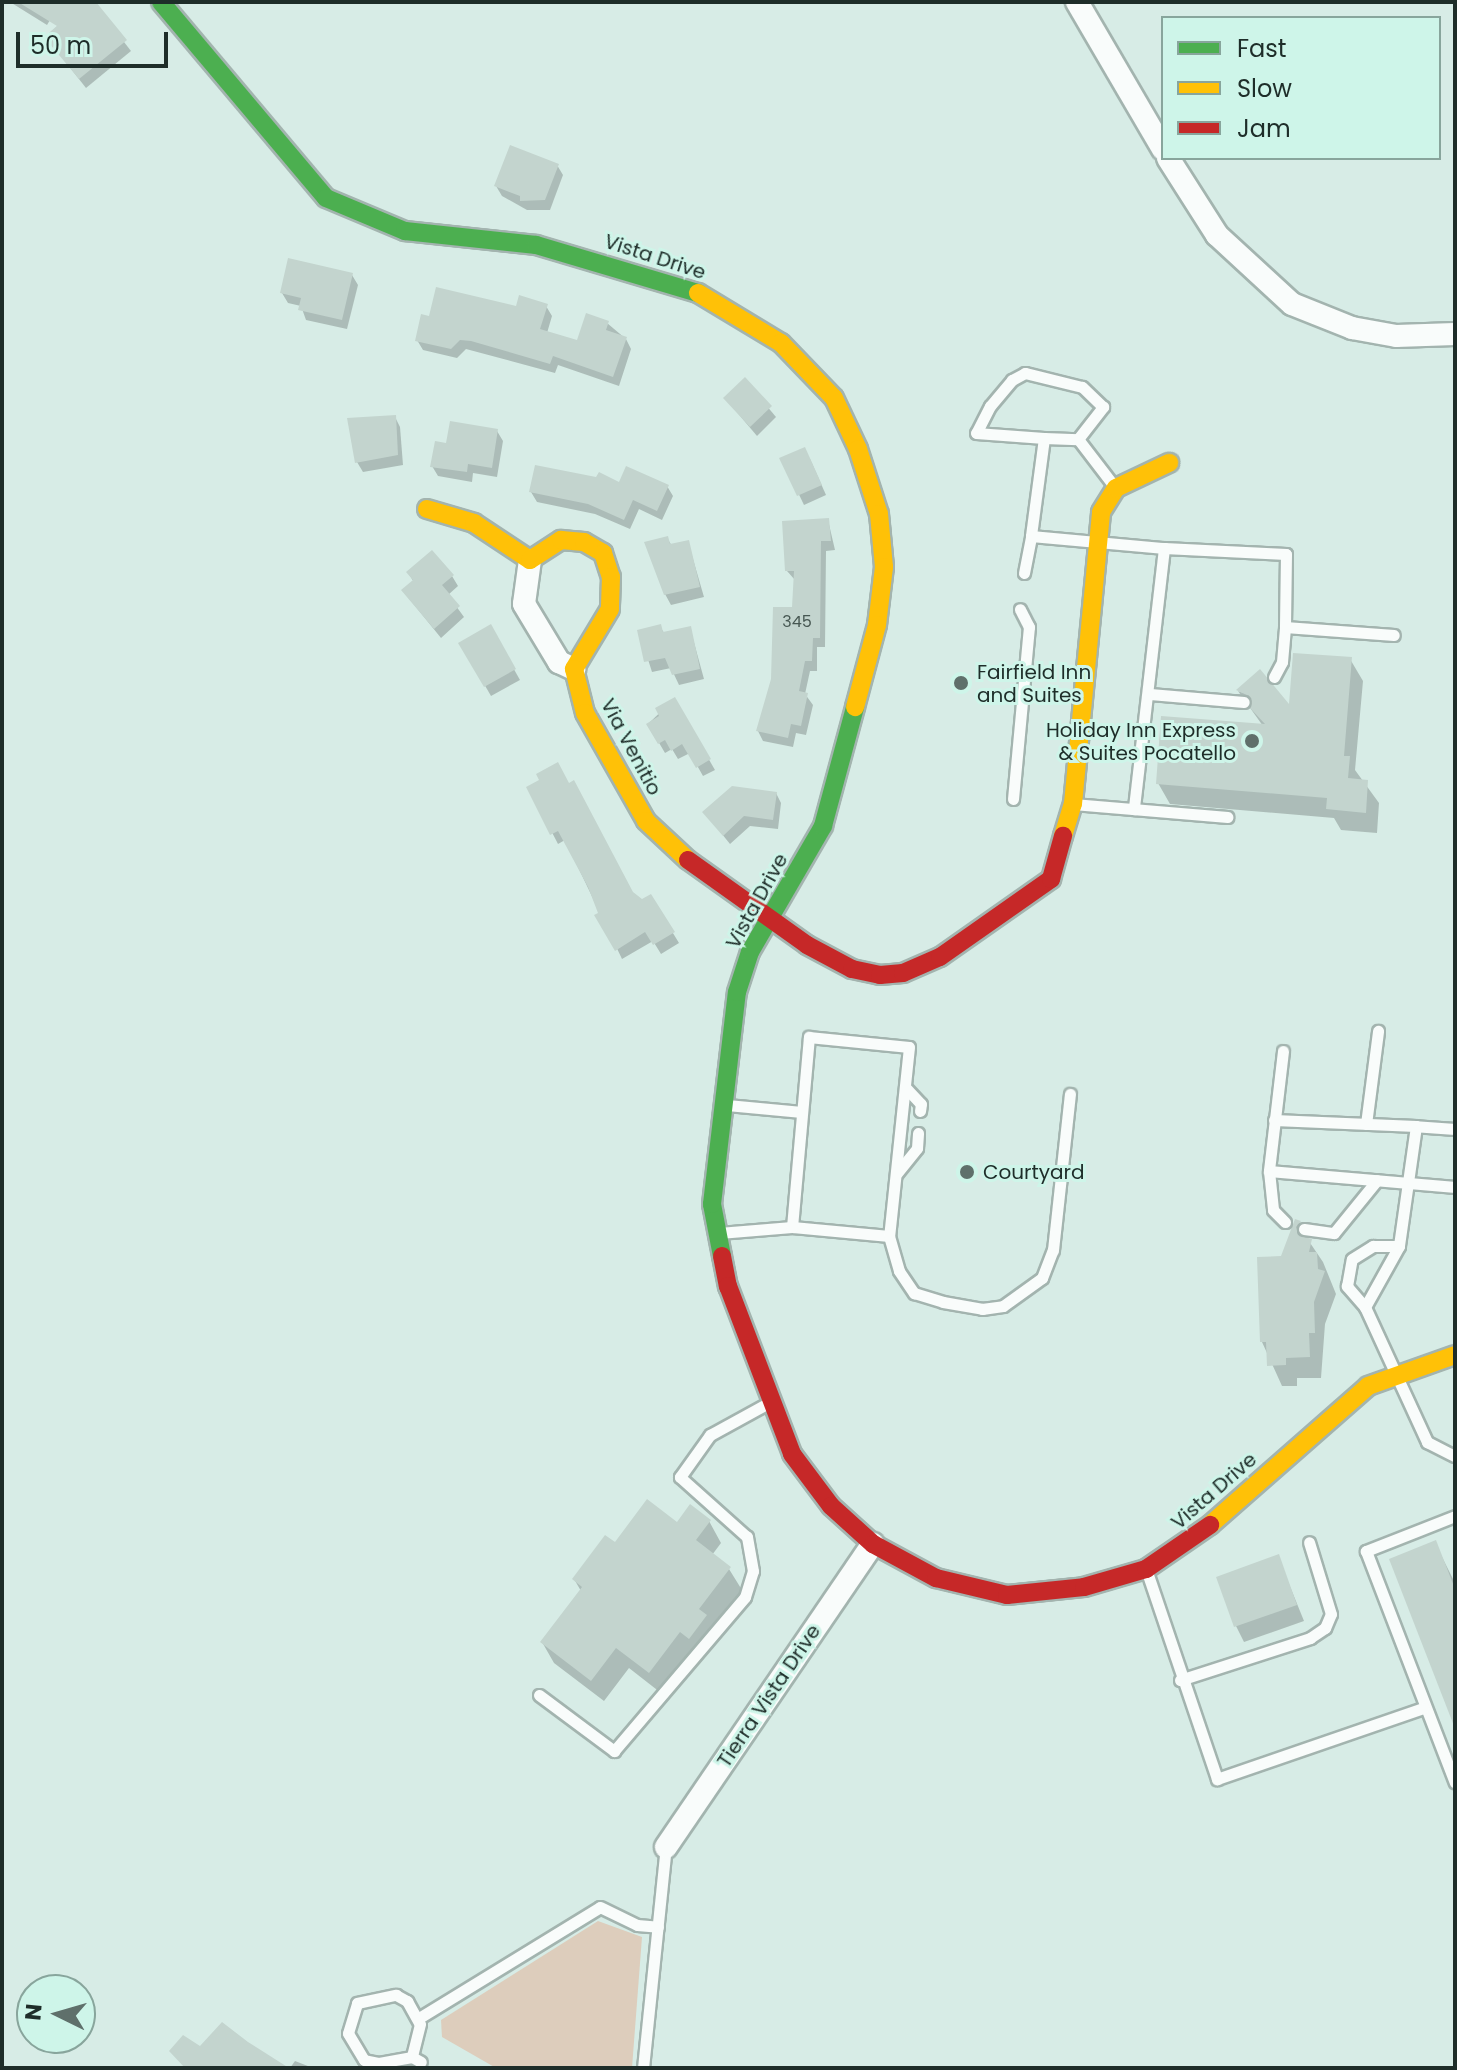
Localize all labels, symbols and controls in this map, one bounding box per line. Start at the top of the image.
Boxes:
scale bar [20,16,172,66]
legend [1161,16,1441,160]
text: 50 m [30,29,91,62]
text: Fast [1237,32,1287,65]
text: Slow [1237,72,1292,105]
text: Jam [1237,112,1291,145]
street label: Vista Drive [601,229,709,285]
house number: 345 [782,612,812,632]
place label: Fairfield Inn and Suites [977,660,1091,707]
marker: Fairfield Inn and Suites [952,674,970,692]
street label: Via Venitio [596,695,666,799]
place label: Holiday Inn Express & Suites Pocatello [1046,718,1236,765]
marker: Holiday Inn Express & Suites Pocatello [1243,732,1261,750]
street label: Vista Drive [721,849,793,953]
place label: Courtyard [983,1160,1085,1184]
marker: Courtyard [958,1163,976,1181]
street label: Vista Drive [1166,1447,1262,1535]
street label: Tierra Vista Drive [712,1620,826,1772]
north arrow [16,1974,96,2054]
text: N [17,2002,50,2022]

